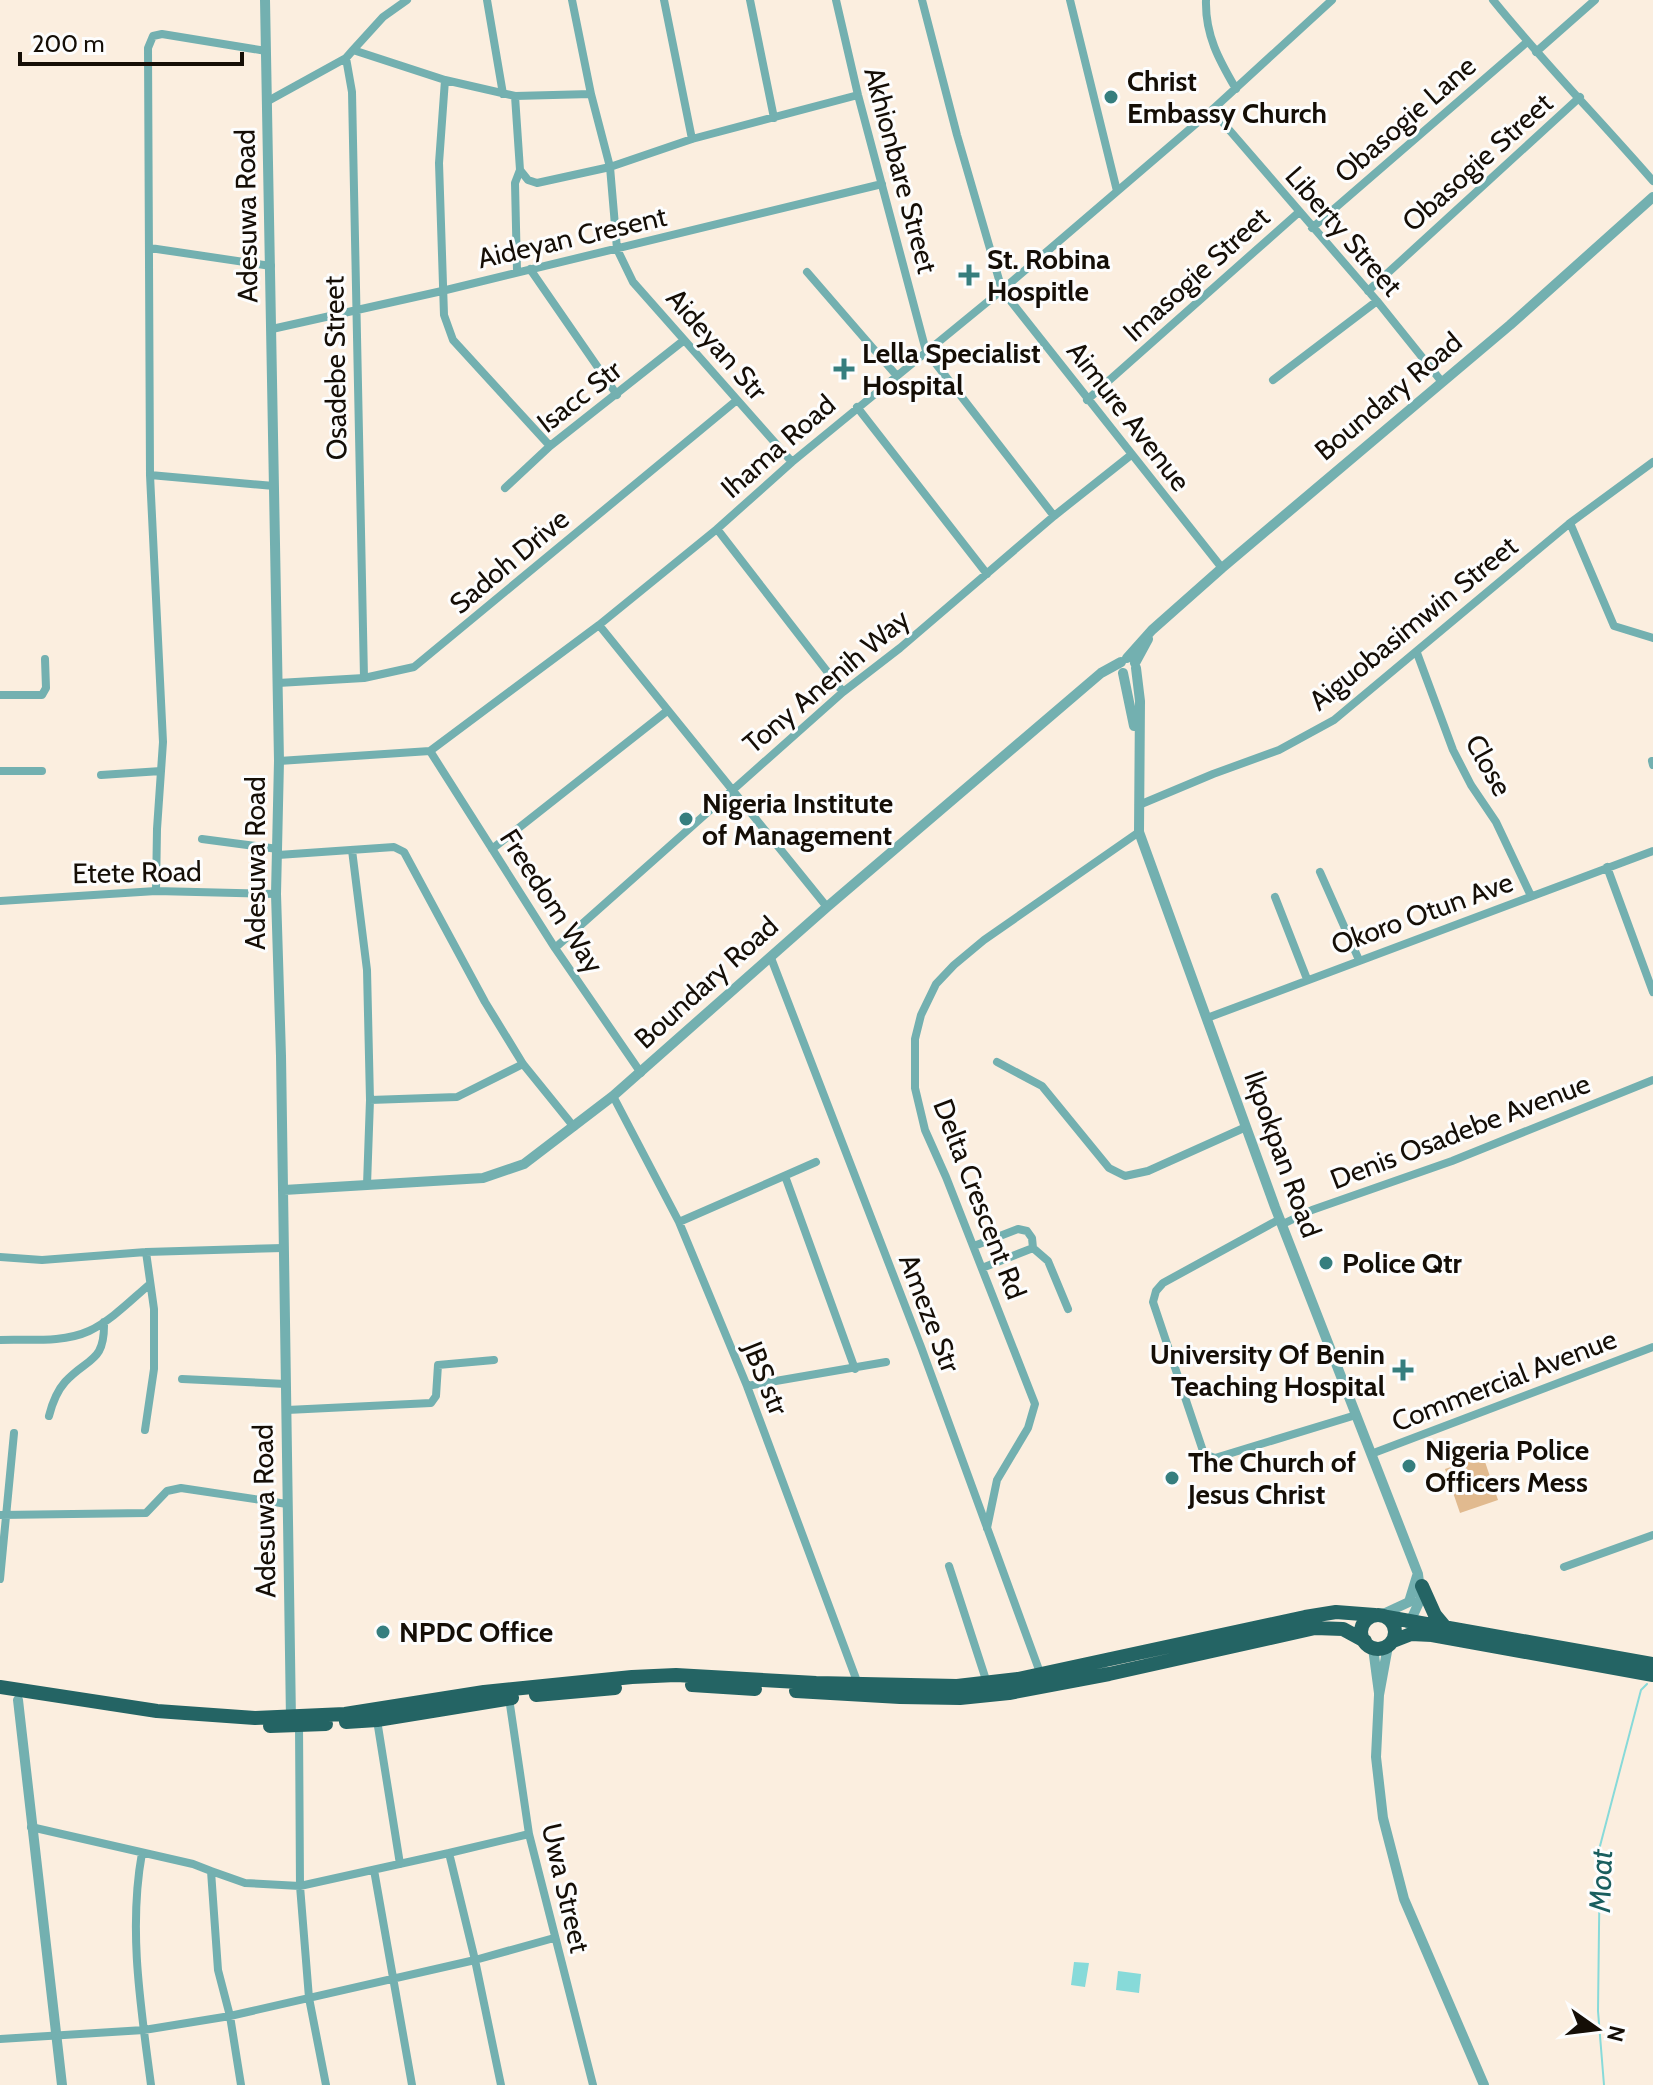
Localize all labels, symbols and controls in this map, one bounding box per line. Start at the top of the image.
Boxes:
scale bar [20,16,242,66]
text: 200 m [32,29,105,58]
street label: Obasogie Lane [1327,48,1483,190]
street label: Akhionbare Street [857,63,945,277]
place label: Christ Embassy Church [1127,64,1327,130]
street label: Obasogie Street [1395,86,1559,238]
marker: Christ Embassy Church [1102,88,1120,106]
street label: Adesuwa Road [227,129,265,303]
street label: Liberty Street [1279,159,1409,303]
street label: Aideyan Cresent [474,199,670,275]
street label: Imasogie Street [1116,200,1276,348]
place label: St. Robina Hospitle [987,242,1110,308]
marker: St. Robina Hospitle [958,264,980,286]
street label: Osadebe Street [316,275,354,461]
street label: Aideyan Str [659,281,775,407]
street label: Boundary Road [1308,325,1468,467]
street label: Aimure Avenue [1060,334,1198,498]
place label: Lella Specialist Hospital [862,336,1041,402]
street label: Isacc Str [530,352,628,439]
marker: Lella Specialist Hospital [833,358,855,380]
street label: Ihama Road [714,387,842,505]
street label: Sadoh Drive [443,501,575,621]
street label: Aiguobasimwin Street [1302,529,1524,717]
street label: Tony Anenih Way [736,602,916,760]
street label: Close [1458,728,1520,802]
street label: Adesuwa Road [238,776,272,950]
place label: Nigeria Institute of Management [702,786,893,852]
marker: Nigeria Institute of Management [677,810,695,828]
street label: Freedom Way [493,823,611,979]
street label: Etete Road [72,854,202,890]
street label: Okoro Otun Ave [1327,864,1517,962]
street label: Boundary Road [627,909,785,1055]
street label: Ikpokpan Road [1237,1066,1329,1242]
street label: Denis Osadebe Avenue [1325,1066,1595,1196]
street label: Delta Crescent Rd [926,1094,1034,1304]
place label: Police Qtr [1342,1246,1463,1280]
street label: Ameze Str [892,1249,968,1377]
marker: Police Qtr [1317,1254,1335,1272]
street label: Commercial Avenue [1387,1321,1621,1439]
street label: JBS str [736,1335,796,1420]
place label: University Of Benin Teaching Hospital [1150,1337,1385,1403]
marker: University Of Benin Teaching Hospital [1392,1359,1414,1381]
street label: Adesuwa Road [245,1424,283,1598]
place label: Nigeria Police Officers Mess [1425,1433,1589,1499]
place label: The Church of Jesus Christ [1187,1445,1357,1511]
marker: Nigeria Police Officers Mess [1400,1457,1418,1475]
marker: The Church of Jesus Christ [1163,1469,1181,1487]
place label: NPDC Office [399,1615,553,1649]
marker: NPDC Office [374,1623,392,1641]
street label: Uwa Street [535,1820,597,1956]
water label: Moat [1581,1848,1620,1914]
north arrow [1557,1989,1637,2069]
text: N [1601,2023,1631,2045]

